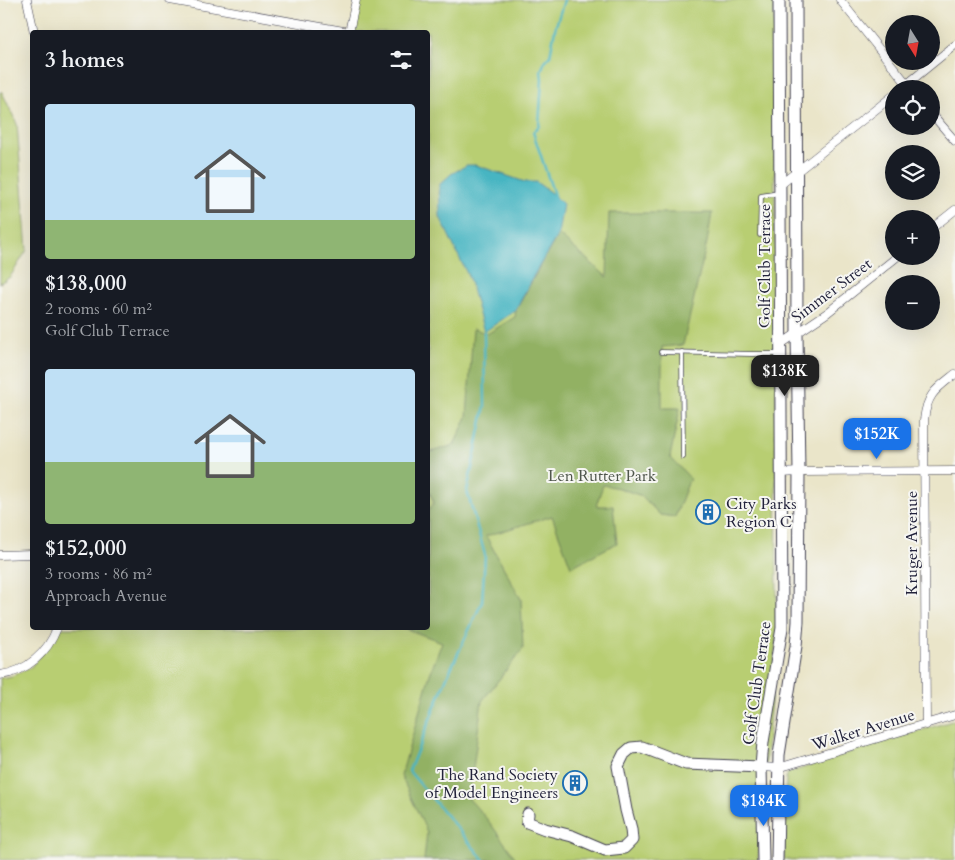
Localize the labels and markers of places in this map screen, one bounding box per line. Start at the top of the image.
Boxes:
pin: $138K [750,354,820,397]
pin: $152K [842,418,912,460]
place label: City Parks Region C [726,493,797,533]
building icon: City Parks Region C [695,499,721,525]
place label: The Rand Society of Model Engineers [425,764,559,804]
building icon: The Rand Society of Model Engineers [562,770,588,796]
pin: $184K [729,784,799,827]

